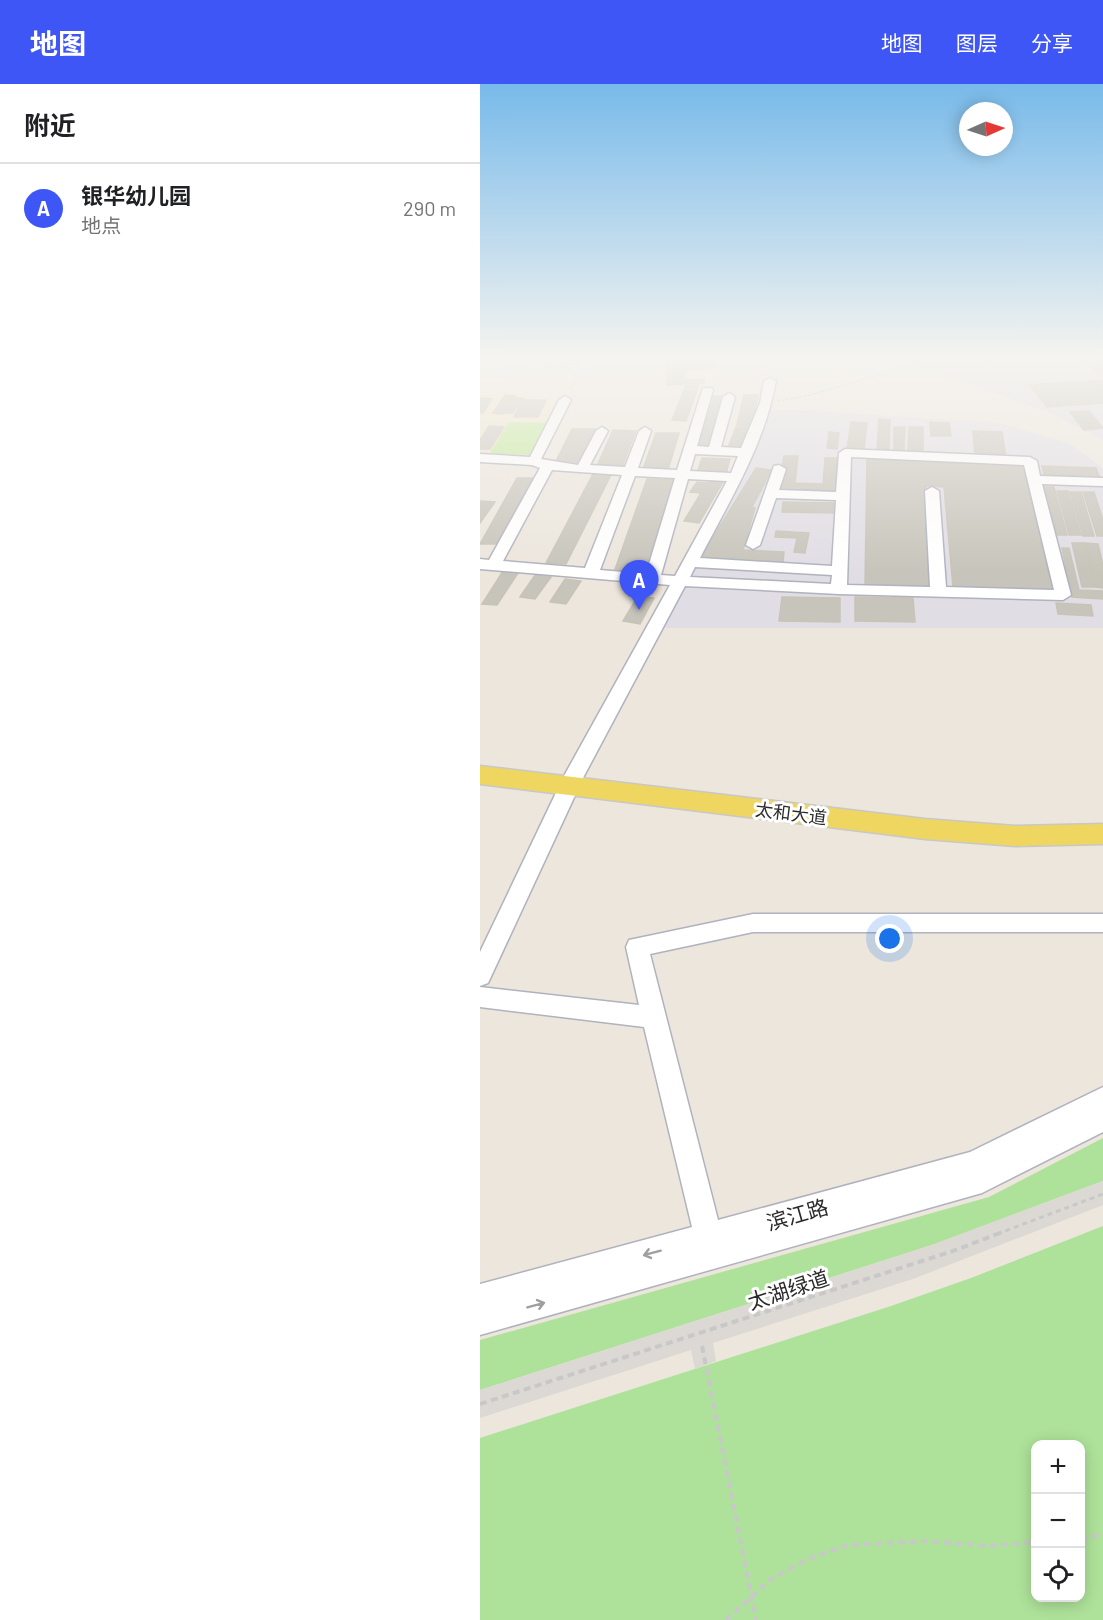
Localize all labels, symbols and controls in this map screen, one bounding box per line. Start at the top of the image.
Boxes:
text: 地图 [30,26,86,60]
text: 地图 [881,30,923,55]
text: 图层 [956,30,998,55]
text: 分享 [1031,30,1073,55]
north arrow [959,102,1013,156]
text: 附近 [24,109,76,140]
text: 银华幼儿园 [81,182,191,208]
text: A [37,196,50,220]
text: 290 m [403,196,456,220]
text: 地点 [81,213,121,237]
pin: A [620,560,658,610]
street label: 太和大道 [754,798,828,828]
your location [875,924,904,953]
street label: 滨江路 [763,1193,831,1235]
one-way arrow [643,1248,662,1260]
street label: 太湖绿道 [744,1264,832,1314]
one-way arrow [527,1298,546,1310]
map controls [1031,1440,1085,1602]
button: + [1031,1440,1085,1494]
button: − [1031,1494,1085,1548]
button: locate [1031,1548,1085,1602]

